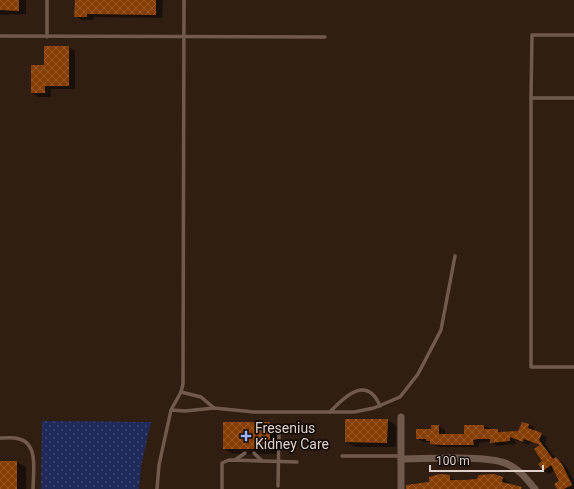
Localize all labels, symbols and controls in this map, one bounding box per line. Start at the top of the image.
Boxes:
place label: Fresenius Kidney Care [255,420,329,452]
marker: Fresenius Kidney Care [240,430,252,442]
scale bar [430,447,543,473]
text: 100 m [436,454,470,468]

